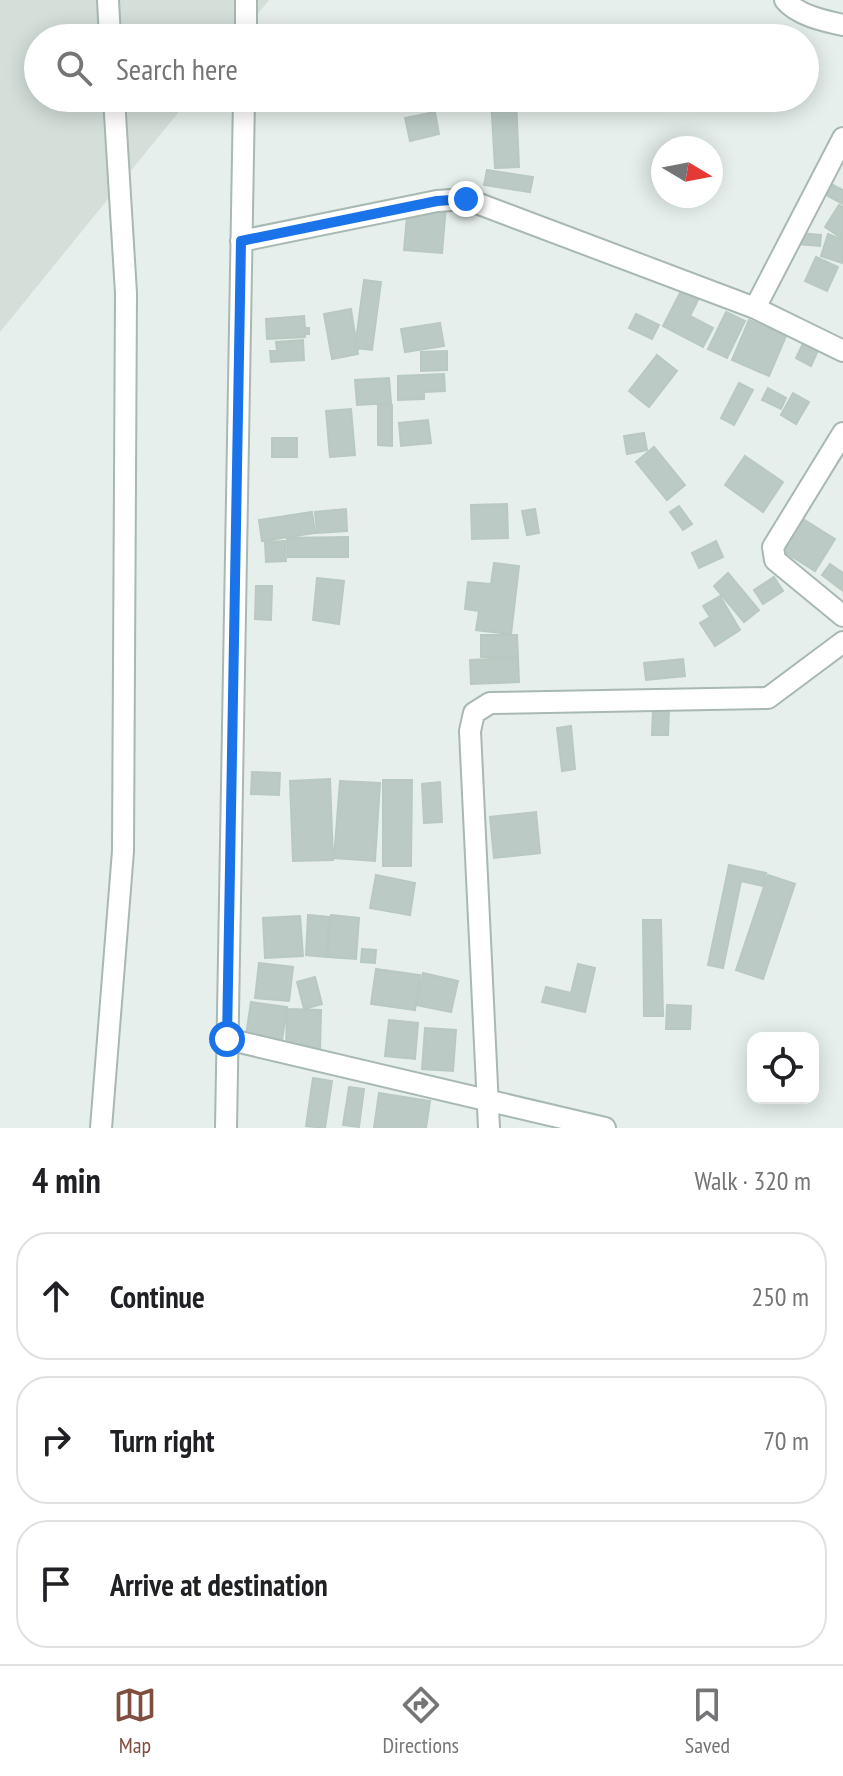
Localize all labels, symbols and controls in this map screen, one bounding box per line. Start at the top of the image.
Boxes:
search box [24,24,819,112]
icon: search [52,46,96,90]
text: Search here [116,49,238,88]
north arrow [651,136,723,208]
route end [448,181,484,217]
route start [209,1021,245,1057]
map controls [747,1032,819,1104]
button: locate [747,1032,819,1104]
text: 4 min [32,1158,101,1202]
text: Walk · 320 m [694,1164,811,1197]
icon: ahead [34,1274,78,1318]
text: Continue [110,1277,205,1316]
text: 250 m [751,1280,809,1313]
icon: right [34,1418,78,1462]
text: Turn right [110,1421,214,1460]
text: 70 m [763,1424,809,1457]
icon: arrive [34,1562,78,1606]
text: Arrive at destination [110,1565,328,1604]
tab: Map [113,1683,157,1759]
tab: Directions [383,1683,459,1759]
tab: Saved [685,1683,730,1759]

